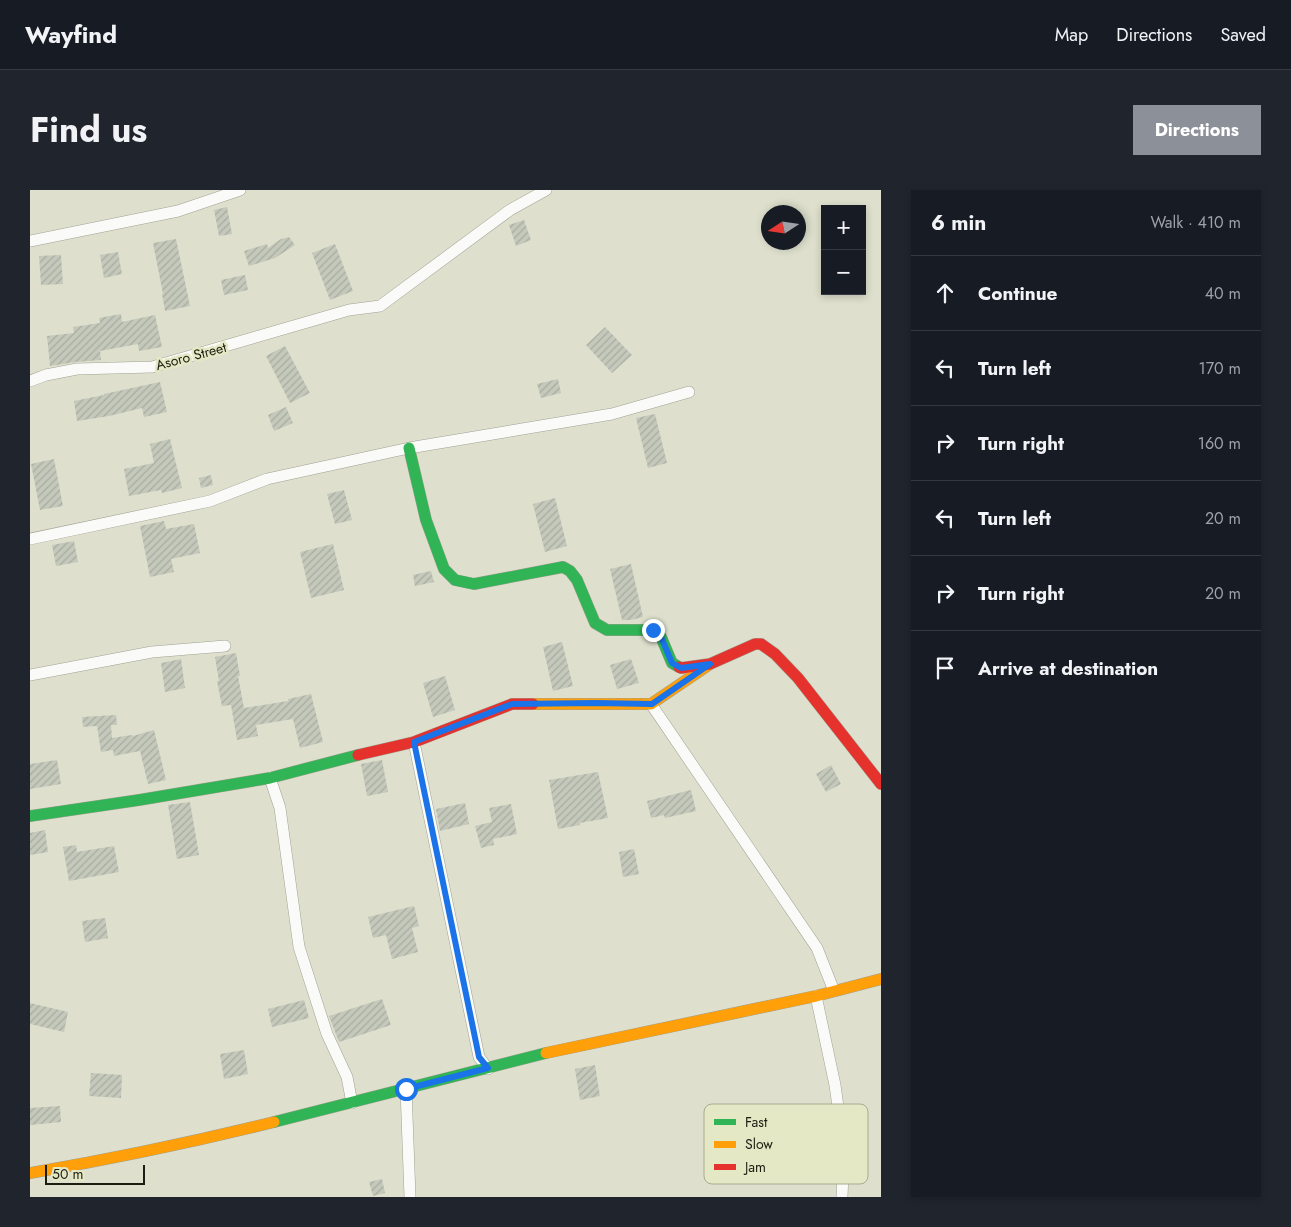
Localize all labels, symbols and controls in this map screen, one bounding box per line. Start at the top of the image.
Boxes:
text: Wayfind [25,17,117,52]
text: Map [1055,22,1088,48]
text: Directions [1116,22,1192,48]
text: Saved [1220,22,1266,48]
text: Find us [30,105,147,155]
button: Directions [1133,105,1261,155]
north arrow [761,205,806,250]
map controls [821,205,866,295]
button: + [821,205,866,250]
text: 6 min [931,208,986,238]
text: Walk · 410 m [1151,211,1241,234]
button: − [821,250,866,295]
icon: ahead [931,279,959,307]
text: Continue [978,280,1057,307]
text: 40 m [1205,282,1241,305]
street label: Asoro Street [153,337,229,375]
icon: left [931,354,959,382]
text: Turn left [978,355,1051,382]
text: 170 m [1199,357,1241,380]
icon: right [931,429,959,457]
text: Turn right [978,430,1064,457]
text: 160 m [1198,432,1241,455]
icon: left [931,504,959,532]
text: Turn left [978,505,1051,532]
text: 20 m [1205,507,1241,530]
icon: right [931,579,959,607]
text: Turn right [978,580,1064,607]
text: 20 m [1205,582,1241,605]
route end [642,619,665,642]
icon: arrive [931,654,959,682]
text: Arrive at destination [978,655,1158,682]
route start [395,1078,418,1101]
legend [704,1104,868,1184]
text: Fast [745,1112,768,1132]
text: Slow [745,1134,773,1154]
text: Jam [743,1157,766,1177]
scale bar [45,1162,145,1185]
text: 50 m [52,1164,83,1184]

